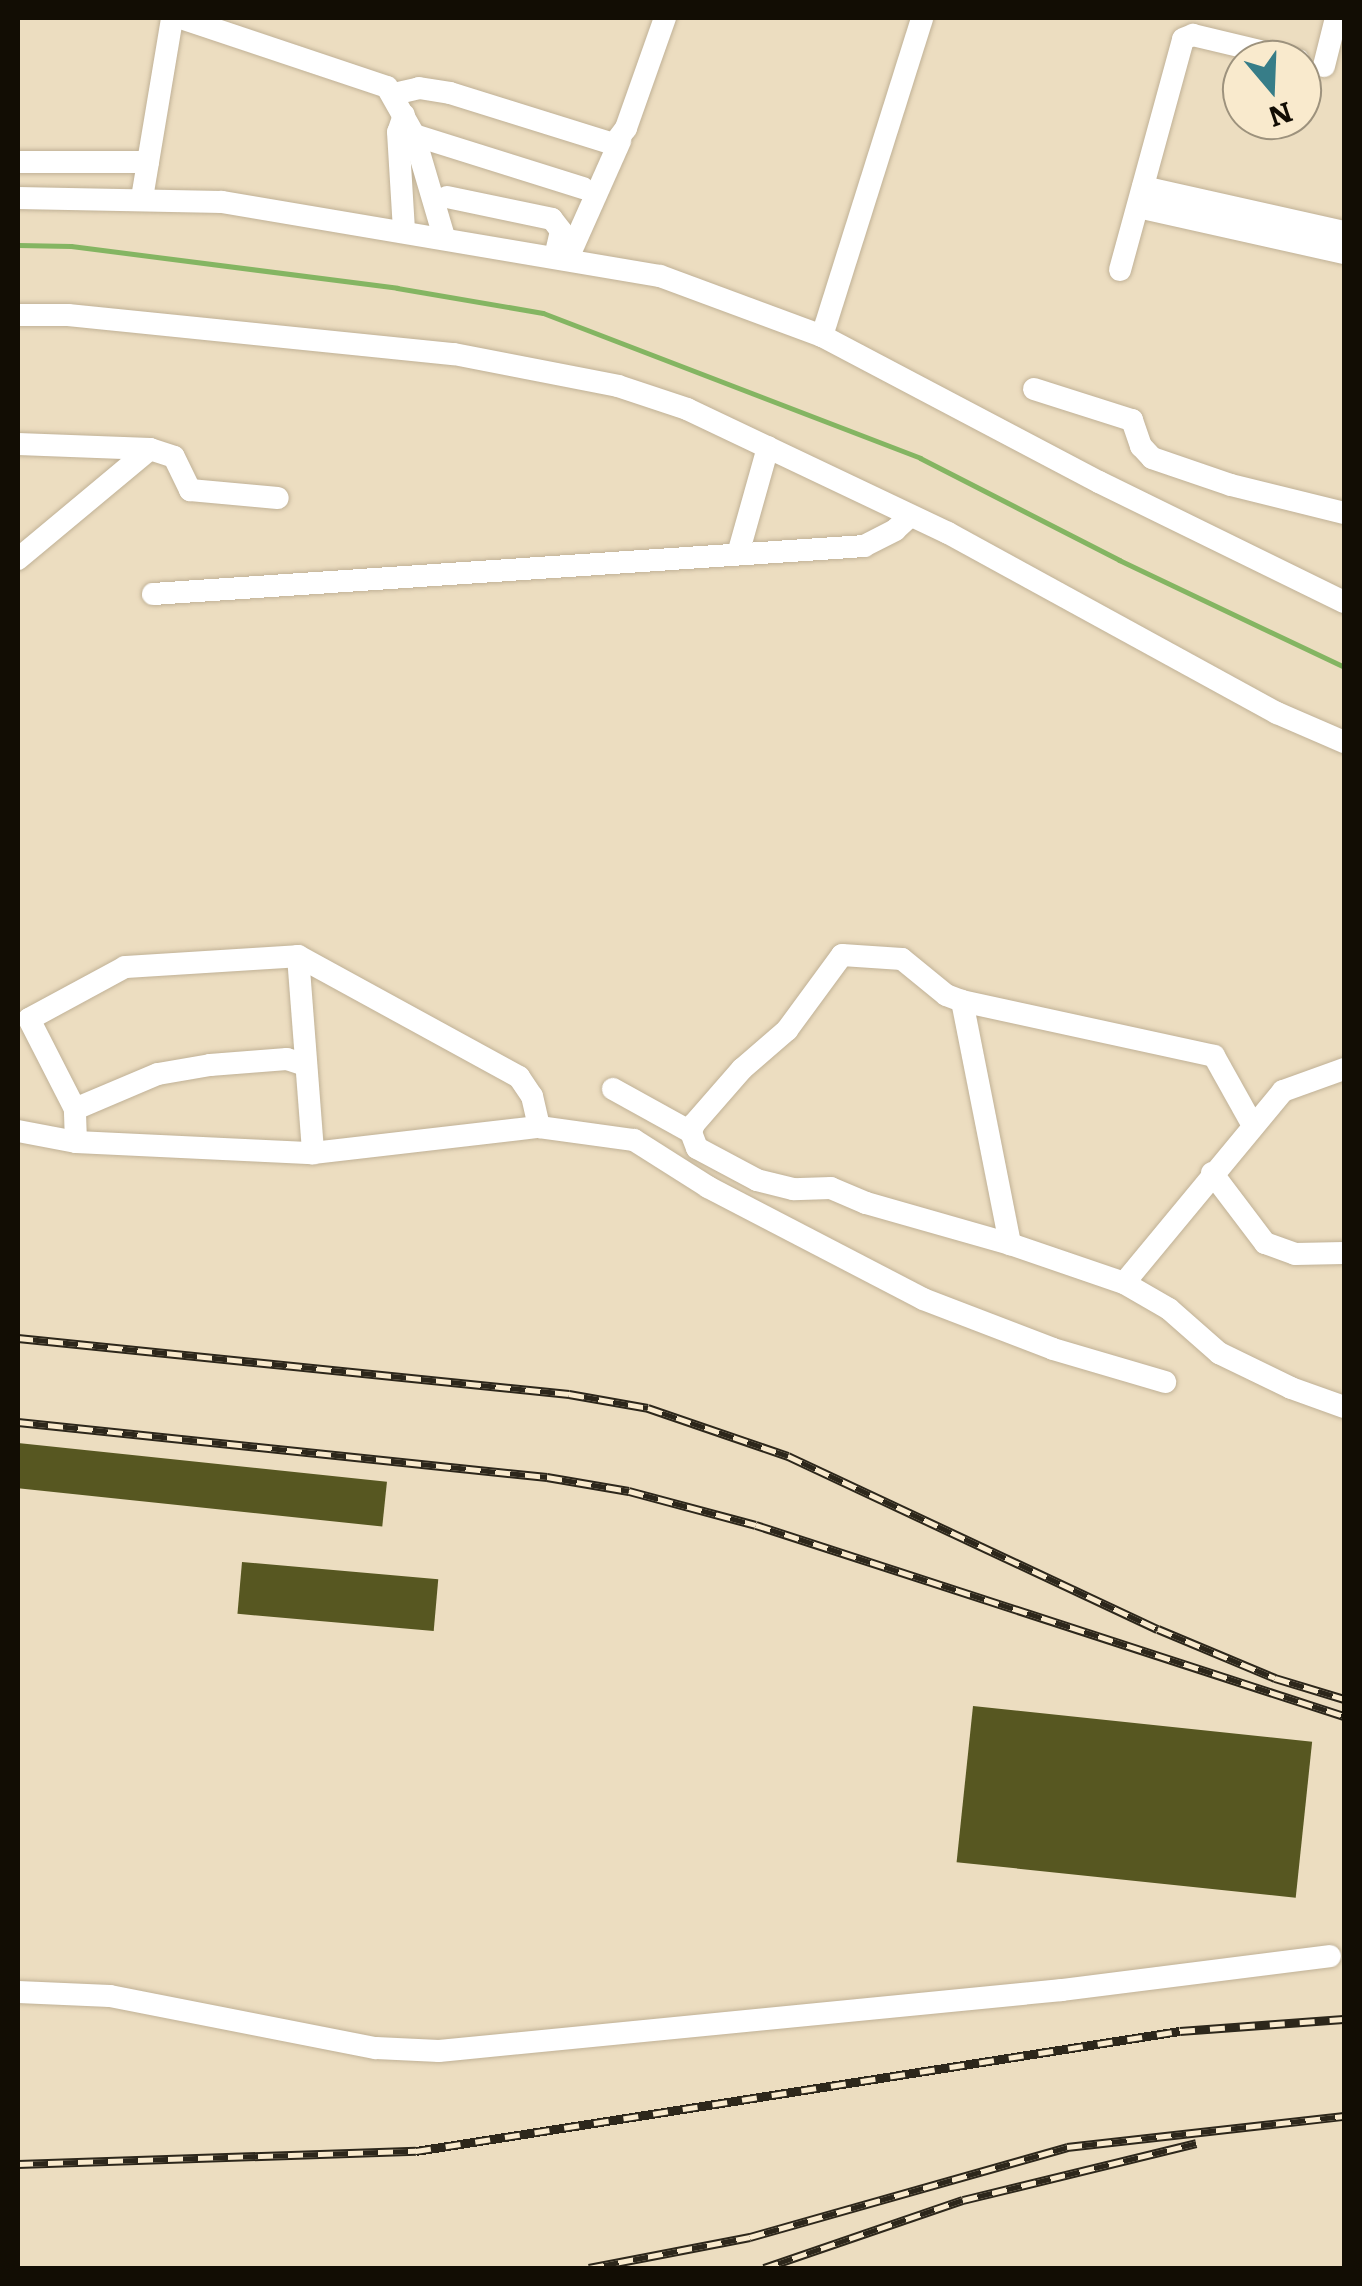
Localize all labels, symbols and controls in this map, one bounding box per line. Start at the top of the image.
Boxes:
north arrow [1222,40,1322,140]
text: N [1263,93,1299,140]

